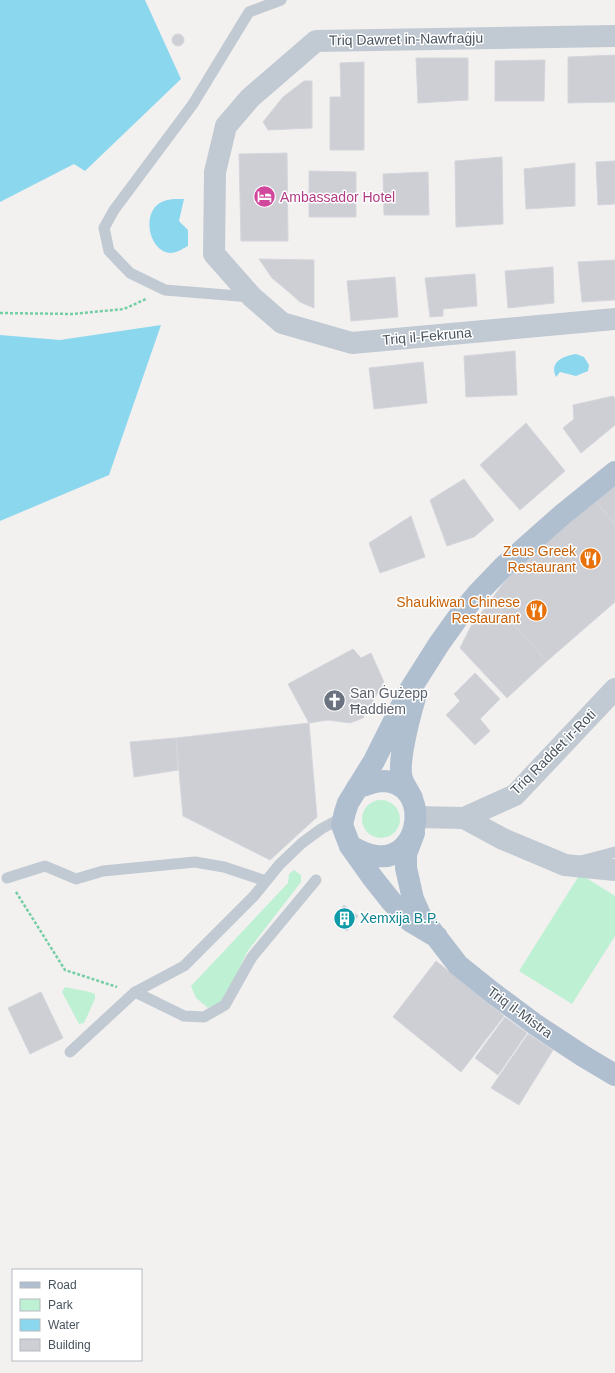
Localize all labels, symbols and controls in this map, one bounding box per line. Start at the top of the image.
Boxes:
street label: Triq Dawret in-Nawfraġju [329,30,483,48]
hotel icon: Ambassador Hotel [251,184,277,210]
place label: Ambassador Hotel [280,189,395,205]
street label: Triq il-Fekruna [382,324,473,348]
place label: Zeus Greek Restaurant [503,543,577,575]
restaurant icon: Zeus Greek Restaurant [578,546,604,572]
place label: Shaukiwan Chinese Restaurant [396,594,520,626]
restaurant icon: Shaukiwan Chinese Restaurant [523,597,549,623]
place label: San Ġużepp Ħaddiem [350,684,428,717]
church icon: San Ġużepp Ħaddiem [322,688,348,714]
street label: Triq Raddet ir-Roti [507,706,599,798]
building icon: Xemxija B.P. [332,905,358,931]
place label: Xemxija B.P. [360,910,438,926]
street label: Triq il-Mistra [484,983,556,1041]
legend [12,1269,142,1361]
text: Road [48,1278,77,1292]
text: Park [48,1298,74,1312]
text: Water [48,1318,80,1332]
text: Building [48,1338,91,1352]

